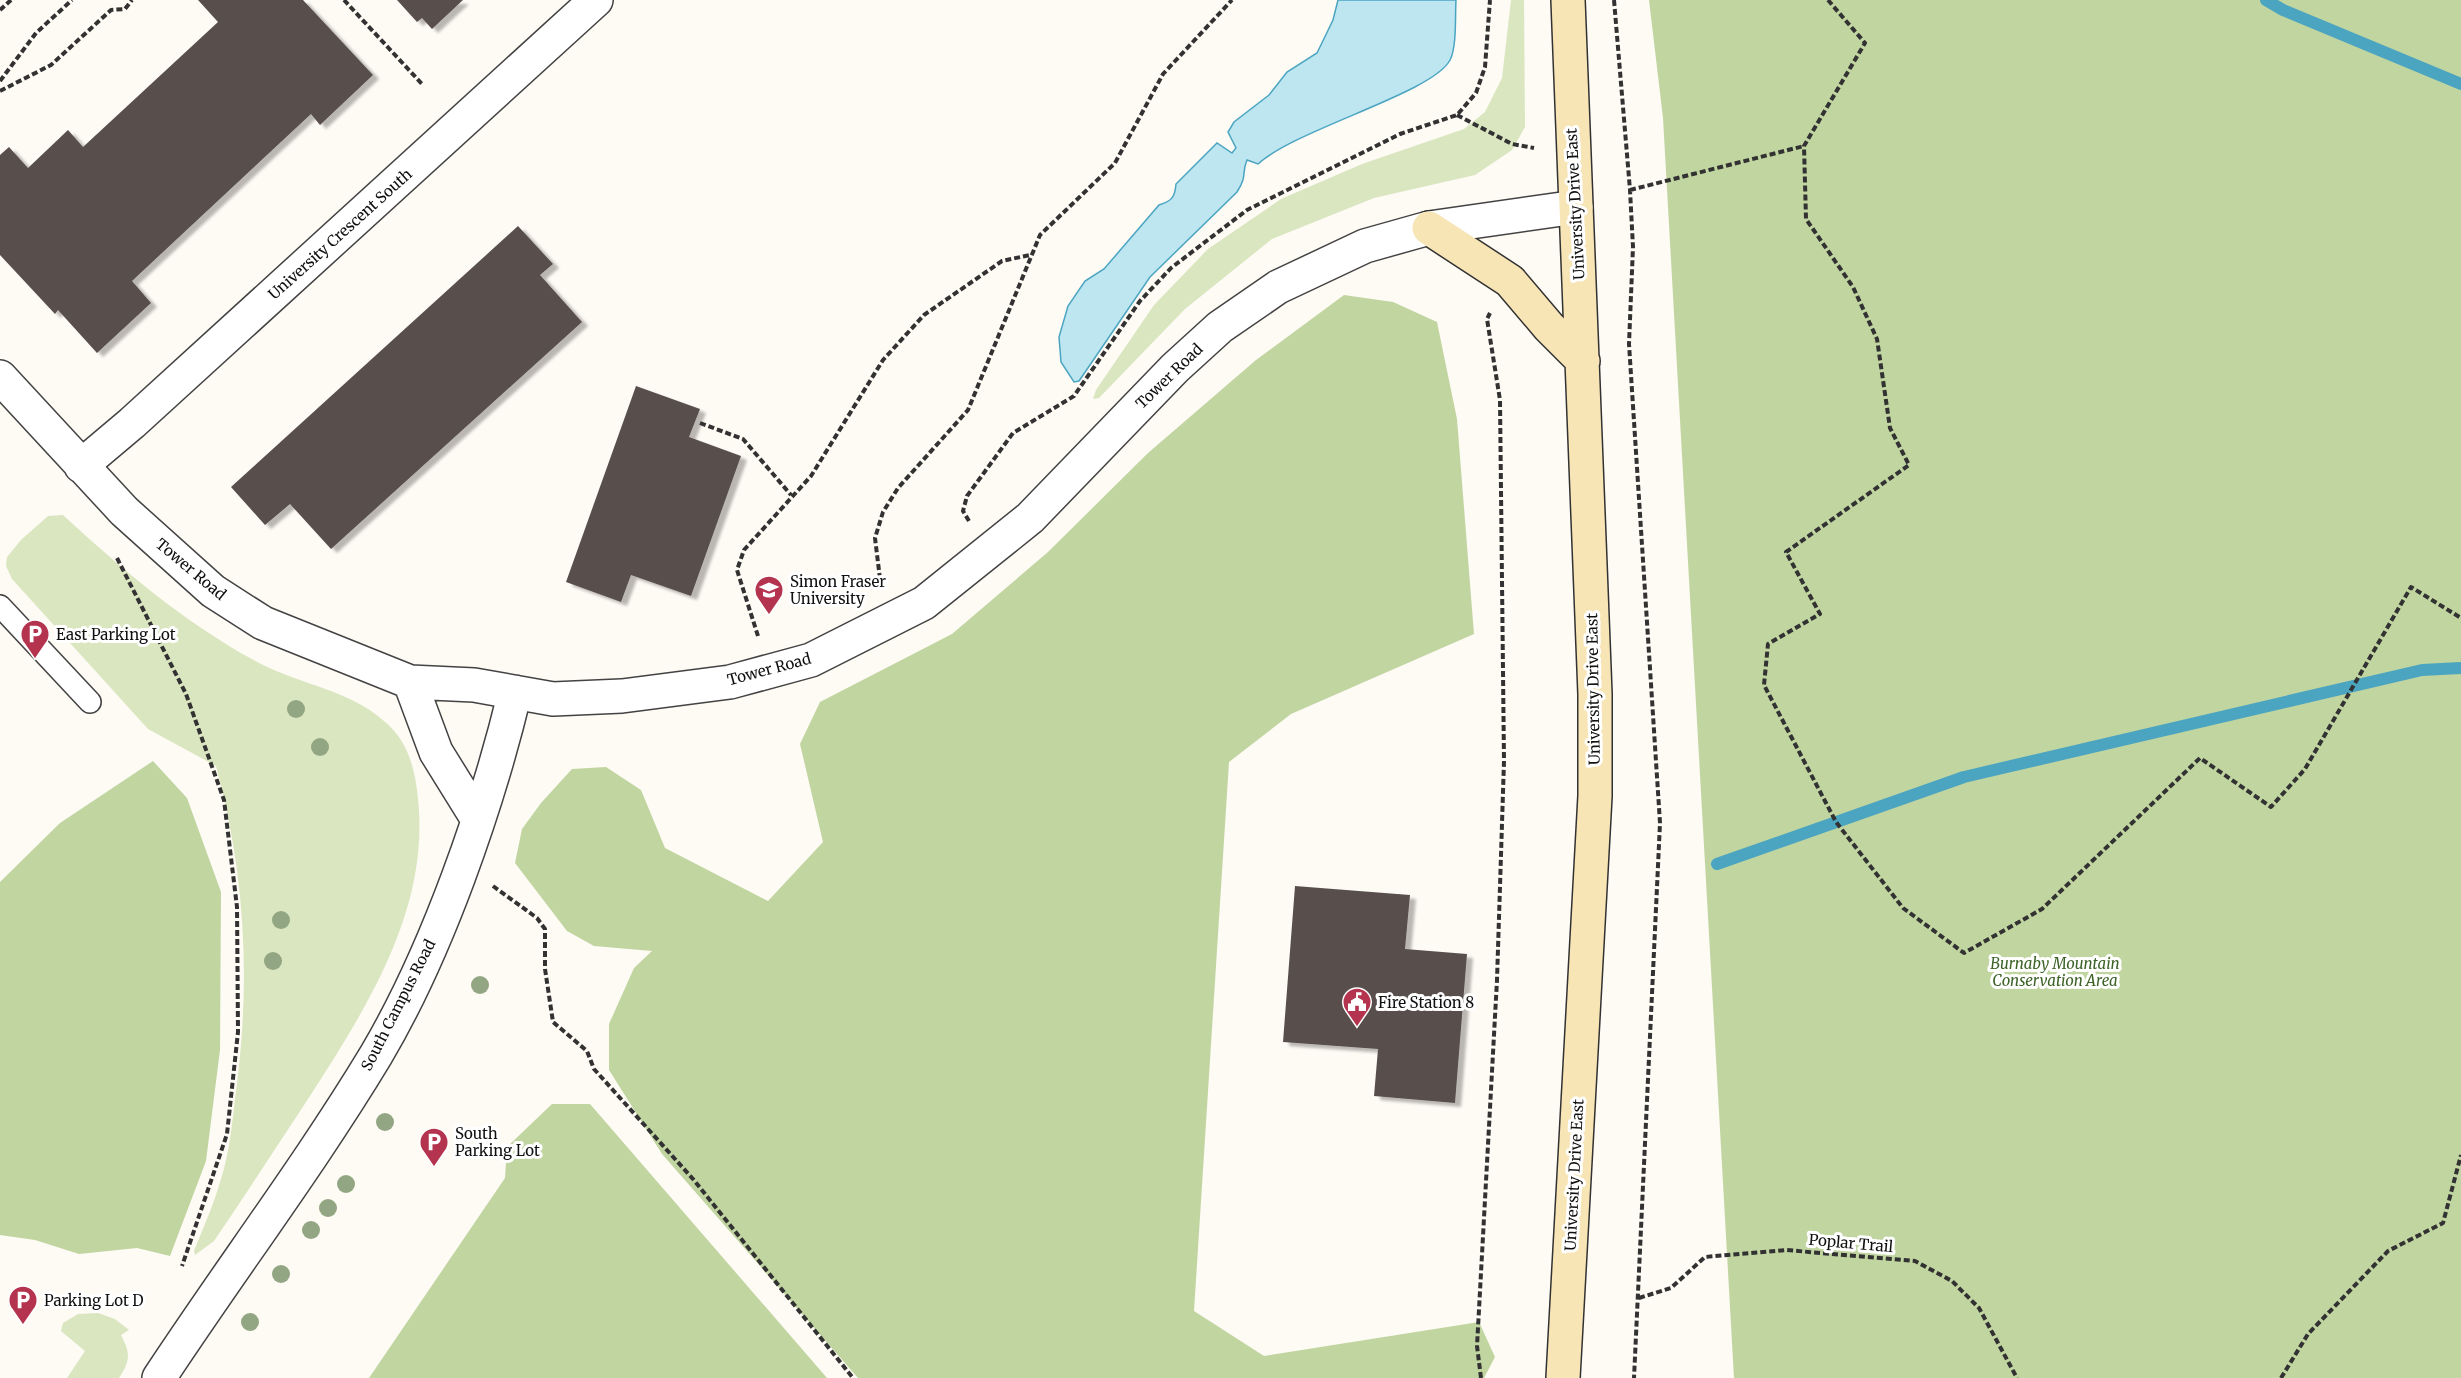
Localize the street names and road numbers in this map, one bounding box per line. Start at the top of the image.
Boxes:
street label: University Drive East [1562,127,1588,280]
street label: University Crescent South [264,164,416,304]
street label: Tower Road [1132,339,1206,413]
street label: Tower Road [152,534,230,604]
street label: University Drive East [1582,613,1604,765]
street label: Tower Road [725,649,813,689]
street label: South Campus Road [357,936,439,1074]
street label: University Drive East [1561,1098,1587,1251]
street label: Poplar Trail [1808,1230,1894,1256]

